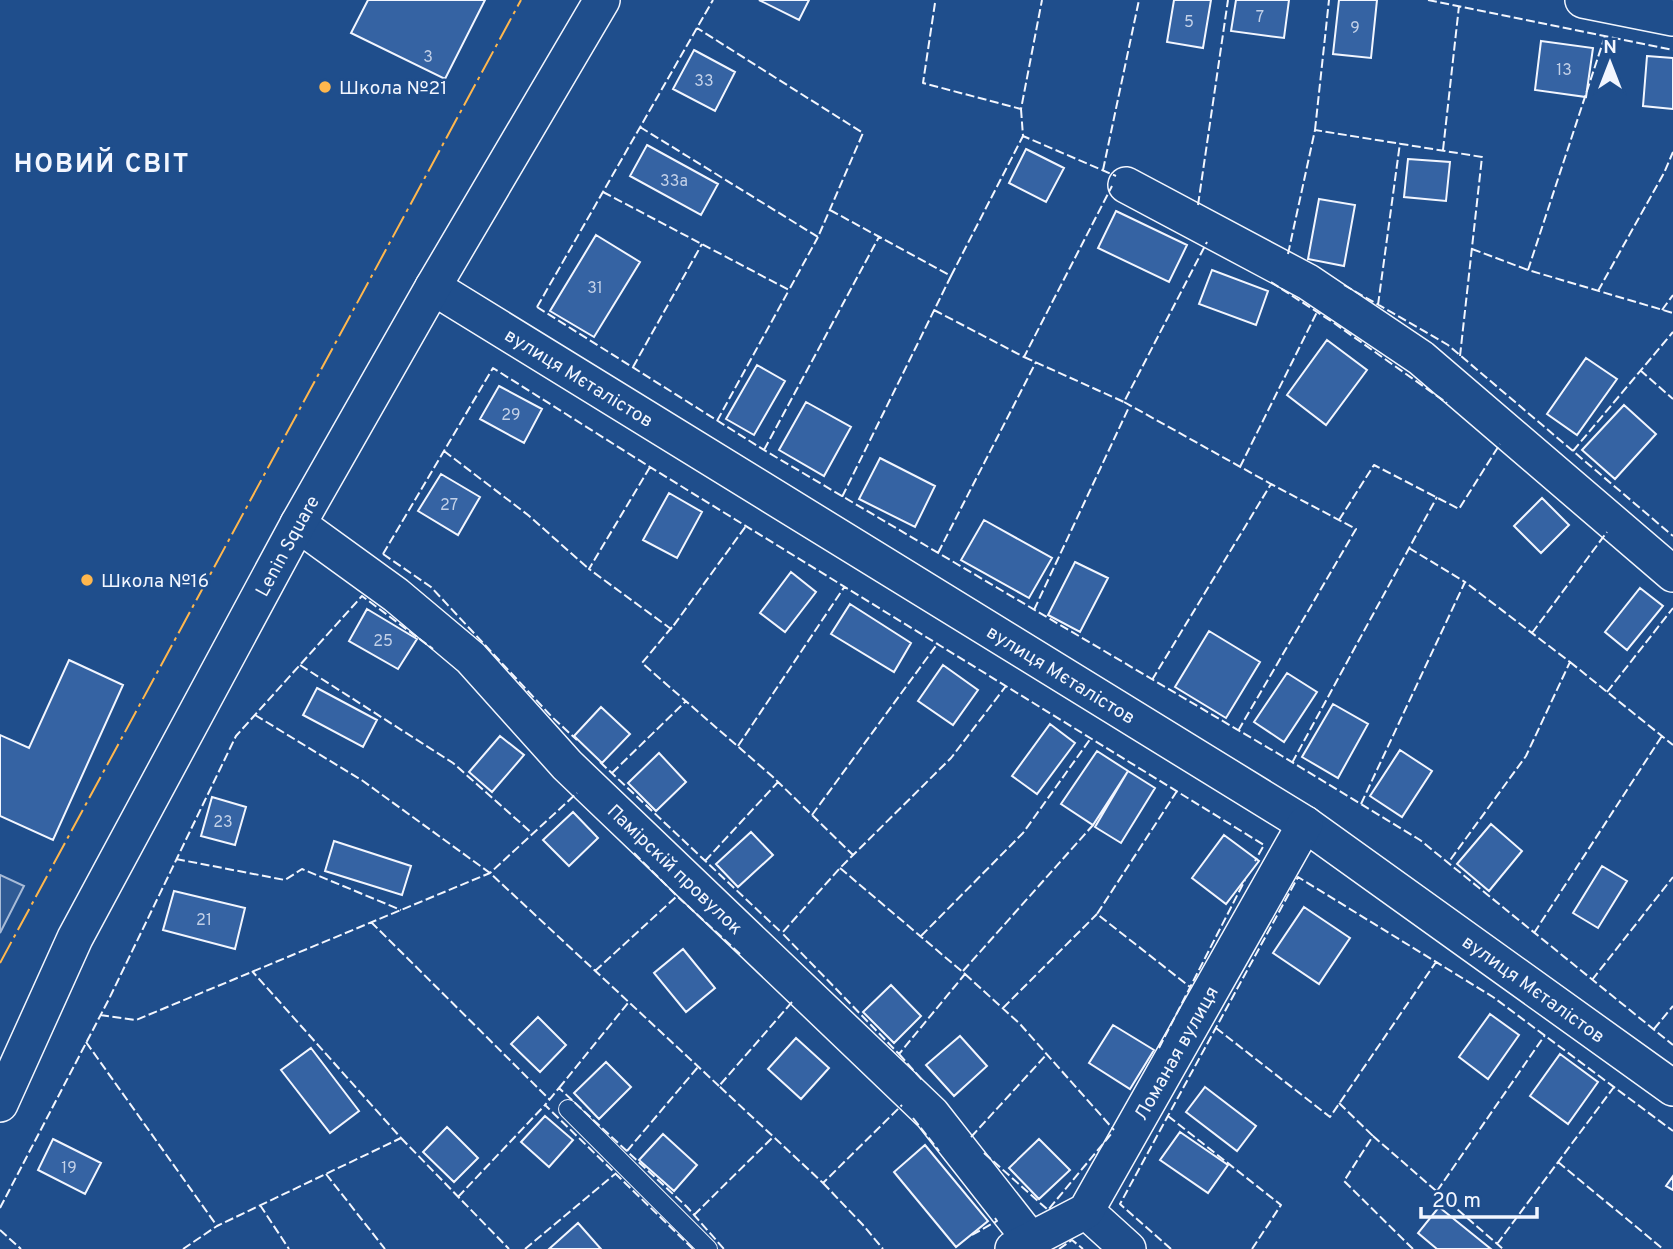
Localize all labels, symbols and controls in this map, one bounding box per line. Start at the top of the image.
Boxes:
house number: 7 [1256,8,1264,28]
house number: 5 [1184,13,1194,33]
house number: 9 [1350,19,1360,39]
north arrow [1575,28,1645,98]
text: N [1603,36,1617,60]
house number: 3 [423,48,433,68]
house number: 13 [1556,61,1572,81]
house number: 33 [694,72,714,92]
place label: Школа №21 [339,77,447,101]
marker: Школа №21 [317,79,333,95]
district label: НОВИЙ СВІТ [14,147,190,182]
house number: 33а [660,172,688,192]
house number: 31 [587,279,603,299]
street label: вулиця Мєталістов [500,324,657,434]
house number: 29 [501,406,521,426]
street label: Lenin Square [251,492,326,601]
house number: 27 [440,496,458,516]
place label: Школа №16 [101,570,209,594]
marker: Школа №16 [79,572,95,588]
street label: вулиця Мєталістов [982,621,1139,731]
house number: 25 [373,632,393,652]
street label: Памірскій провулок [601,800,747,941]
house number: 23 [213,813,233,833]
house number: 21 [196,911,212,931]
street label: вулиця Мєталістов [1457,931,1609,1049]
street label: Ломаная вулиця [1130,982,1225,1125]
house number: 19 [61,1159,77,1179]
scale bar [1421,1176,1536,1220]
text: 20 m [1432,1188,1481,1215]

